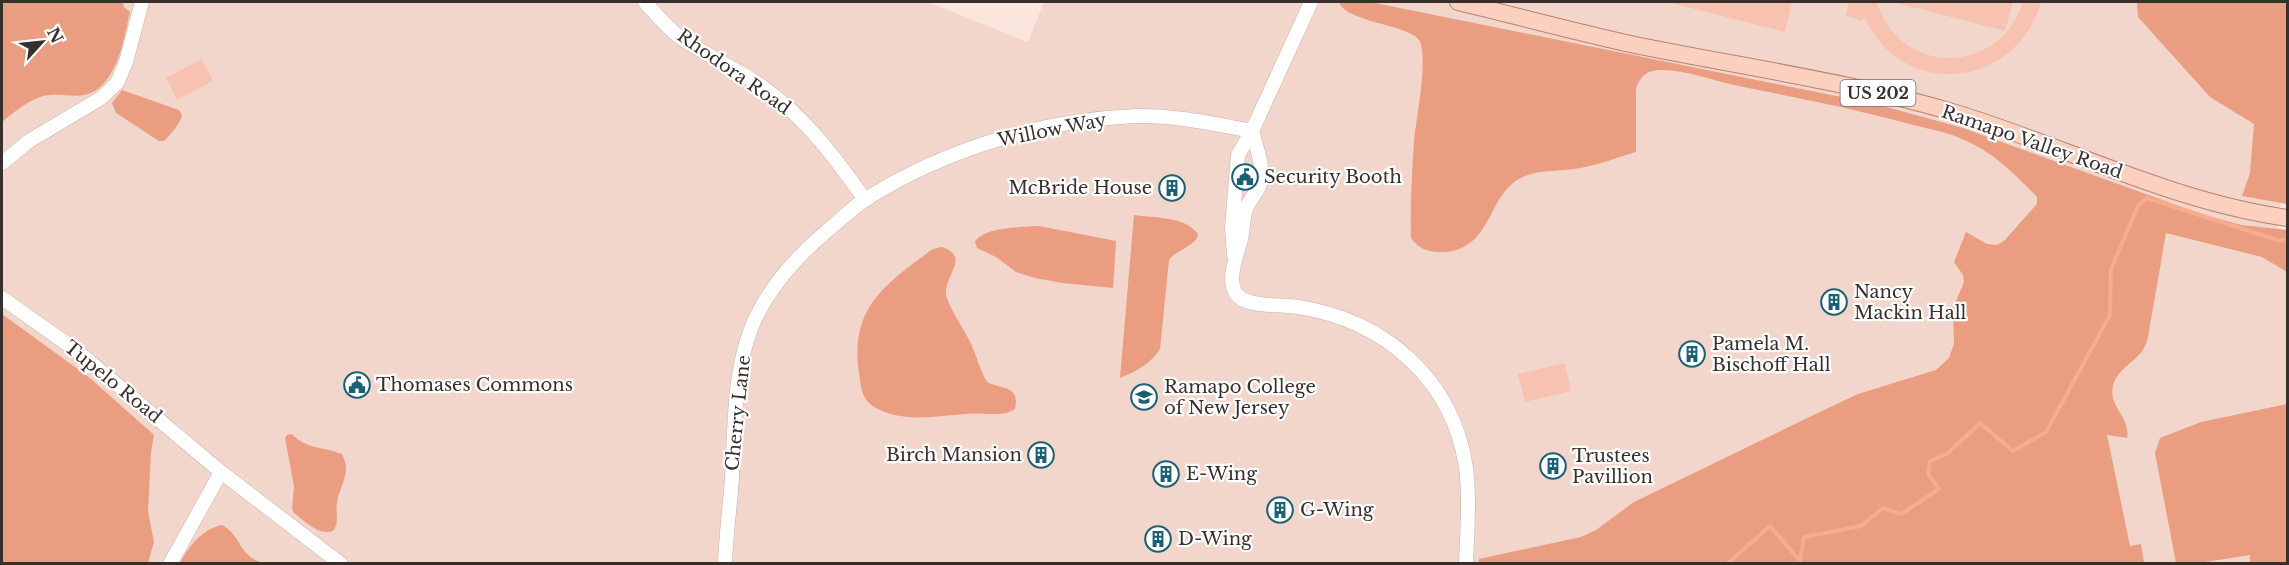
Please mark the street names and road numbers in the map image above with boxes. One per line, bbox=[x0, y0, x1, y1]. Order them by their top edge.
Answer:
street label: Rhodora Road bbox=[673, 25, 795, 119]
road number: US 202 bbox=[1840, 80, 1916, 106]
street label: Ramapo Valley Road bbox=[1939, 101, 2125, 183]
street label: Willow Way bbox=[995, 109, 1109, 152]
street label: Tupelo Road bbox=[60, 336, 166, 428]
street label: Cherry Lane bbox=[721, 354, 755, 472]

